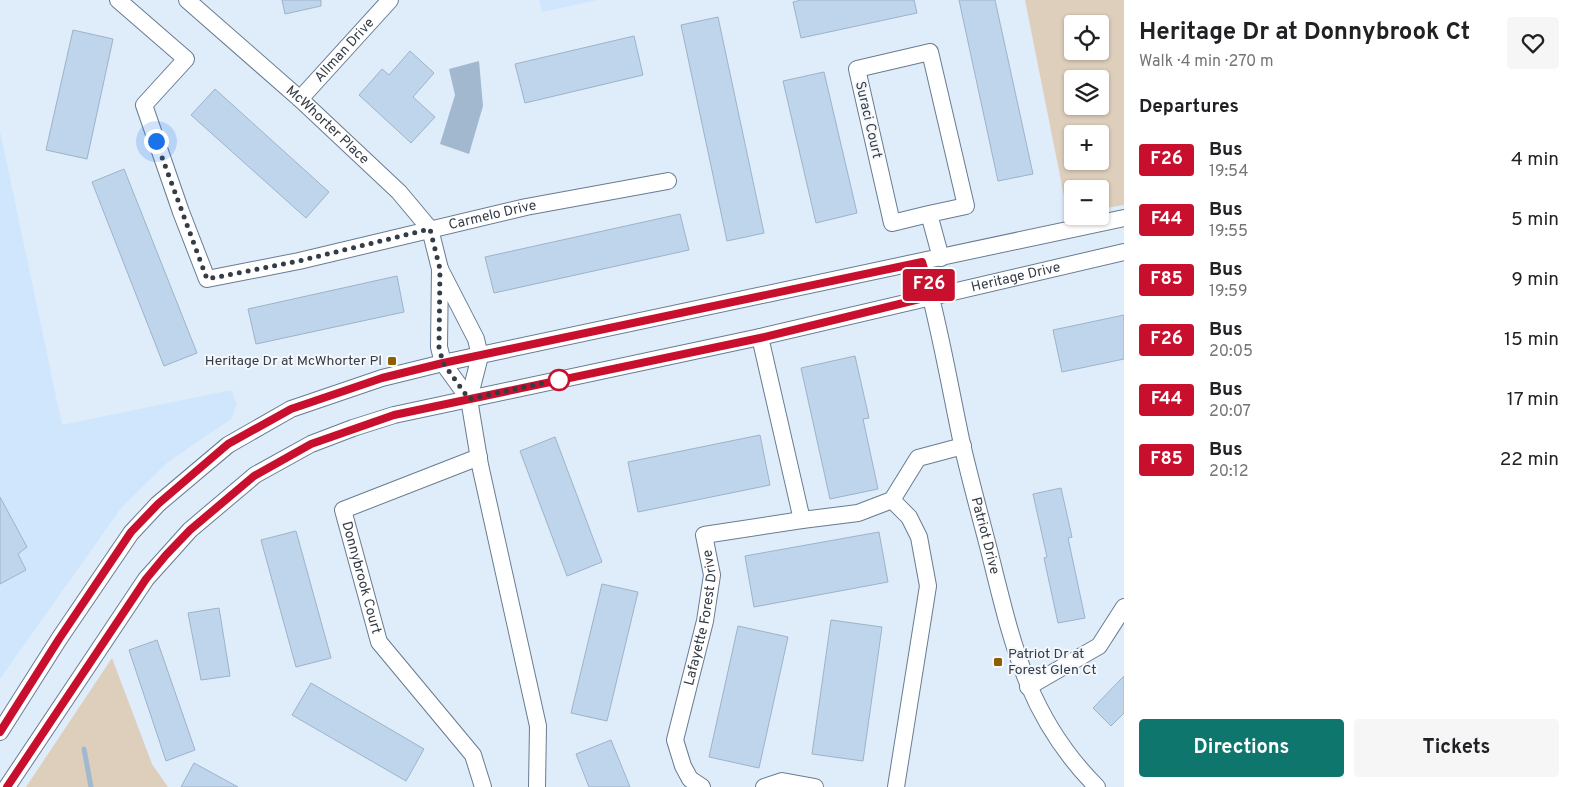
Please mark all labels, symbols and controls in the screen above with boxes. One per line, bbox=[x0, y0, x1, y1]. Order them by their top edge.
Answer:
street label: Allman Drive bbox=[311, 15, 378, 86]
map controls bbox=[1064, 15, 1109, 225]
button: locate bbox=[1064, 15, 1109, 60]
button: heart bbox=[1507, 17, 1559, 69]
text: Heritage Dr at Donnybrook Ct bbox=[1139, 18, 1470, 48]
text: Walk · 4 min · 270 m bbox=[1139, 52, 1274, 72]
button: layers bbox=[1064, 70, 1109, 115]
street label: Suraci Court bbox=[851, 80, 885, 160]
street label: McWhorter Place bbox=[282, 82, 373, 168]
text: Departures bbox=[1139, 95, 1239, 119]
button: + bbox=[1064, 125, 1109, 170]
your location bbox=[144, 129, 169, 154]
text: Bus bbox=[1209, 138, 1243, 162]
text: F26 bbox=[1150, 148, 1183, 171]
text: 4 min bbox=[1511, 148, 1559, 172]
text: 19:54 bbox=[1209, 162, 1248, 182]
button: − bbox=[1064, 180, 1109, 225]
street label: Carmelo Drive bbox=[447, 197, 538, 234]
text: Bus bbox=[1209, 198, 1243, 222]
text: F44 bbox=[1151, 208, 1182, 231]
text: 5 min bbox=[1511, 208, 1559, 232]
text: 19:55 bbox=[1209, 222, 1248, 242]
text: Bus bbox=[1209, 258, 1243, 282]
street label: Heritage Drive bbox=[969, 259, 1062, 296]
text: F85 bbox=[1150, 268, 1183, 291]
text: 9 min bbox=[1512, 268, 1559, 292]
line badge: F26 bbox=[900, 269, 958, 301]
text: F26 bbox=[913, 273, 945, 296]
text: 19:59 bbox=[1209, 282, 1247, 302]
text: Bus bbox=[1209, 318, 1243, 342]
text: F26 bbox=[1150, 328, 1183, 351]
text: 15 min bbox=[1504, 328, 1559, 352]
text: 20:05 bbox=[1209, 342, 1253, 362]
place label: Heritage Dr at McWhorter Pl bbox=[205, 353, 382, 370]
marker: Heritage Dr at McWhorter Pl bbox=[386, 355, 398, 367]
unlabelled marker bbox=[548, 369, 570, 391]
text: Bus bbox=[1209, 378, 1243, 402]
text: F44 bbox=[1151, 388, 1182, 411]
text: 17 min bbox=[1507, 388, 1559, 412]
text: 20:07 bbox=[1209, 402, 1251, 422]
text: Bus bbox=[1209, 438, 1243, 462]
text: F85 bbox=[1150, 448, 1183, 471]
text: 22 min bbox=[1500, 448, 1559, 472]
text: 20:12 bbox=[1209, 462, 1248, 482]
street label: Patriot Drive bbox=[967, 495, 1003, 576]
street label: Donnybrook Court bbox=[338, 519, 385, 636]
street label: Lafayette Forest Drive bbox=[681, 548, 721, 687]
place label: Patriot Dr at Forest Glen Ct bbox=[1008, 646, 1096, 679]
marker: Patriot Dr at Forest Glen Ct bbox=[992, 656, 1004, 668]
button: Directions bbox=[1139, 719, 1344, 777]
button: Tickets bbox=[1354, 719, 1559, 777]

